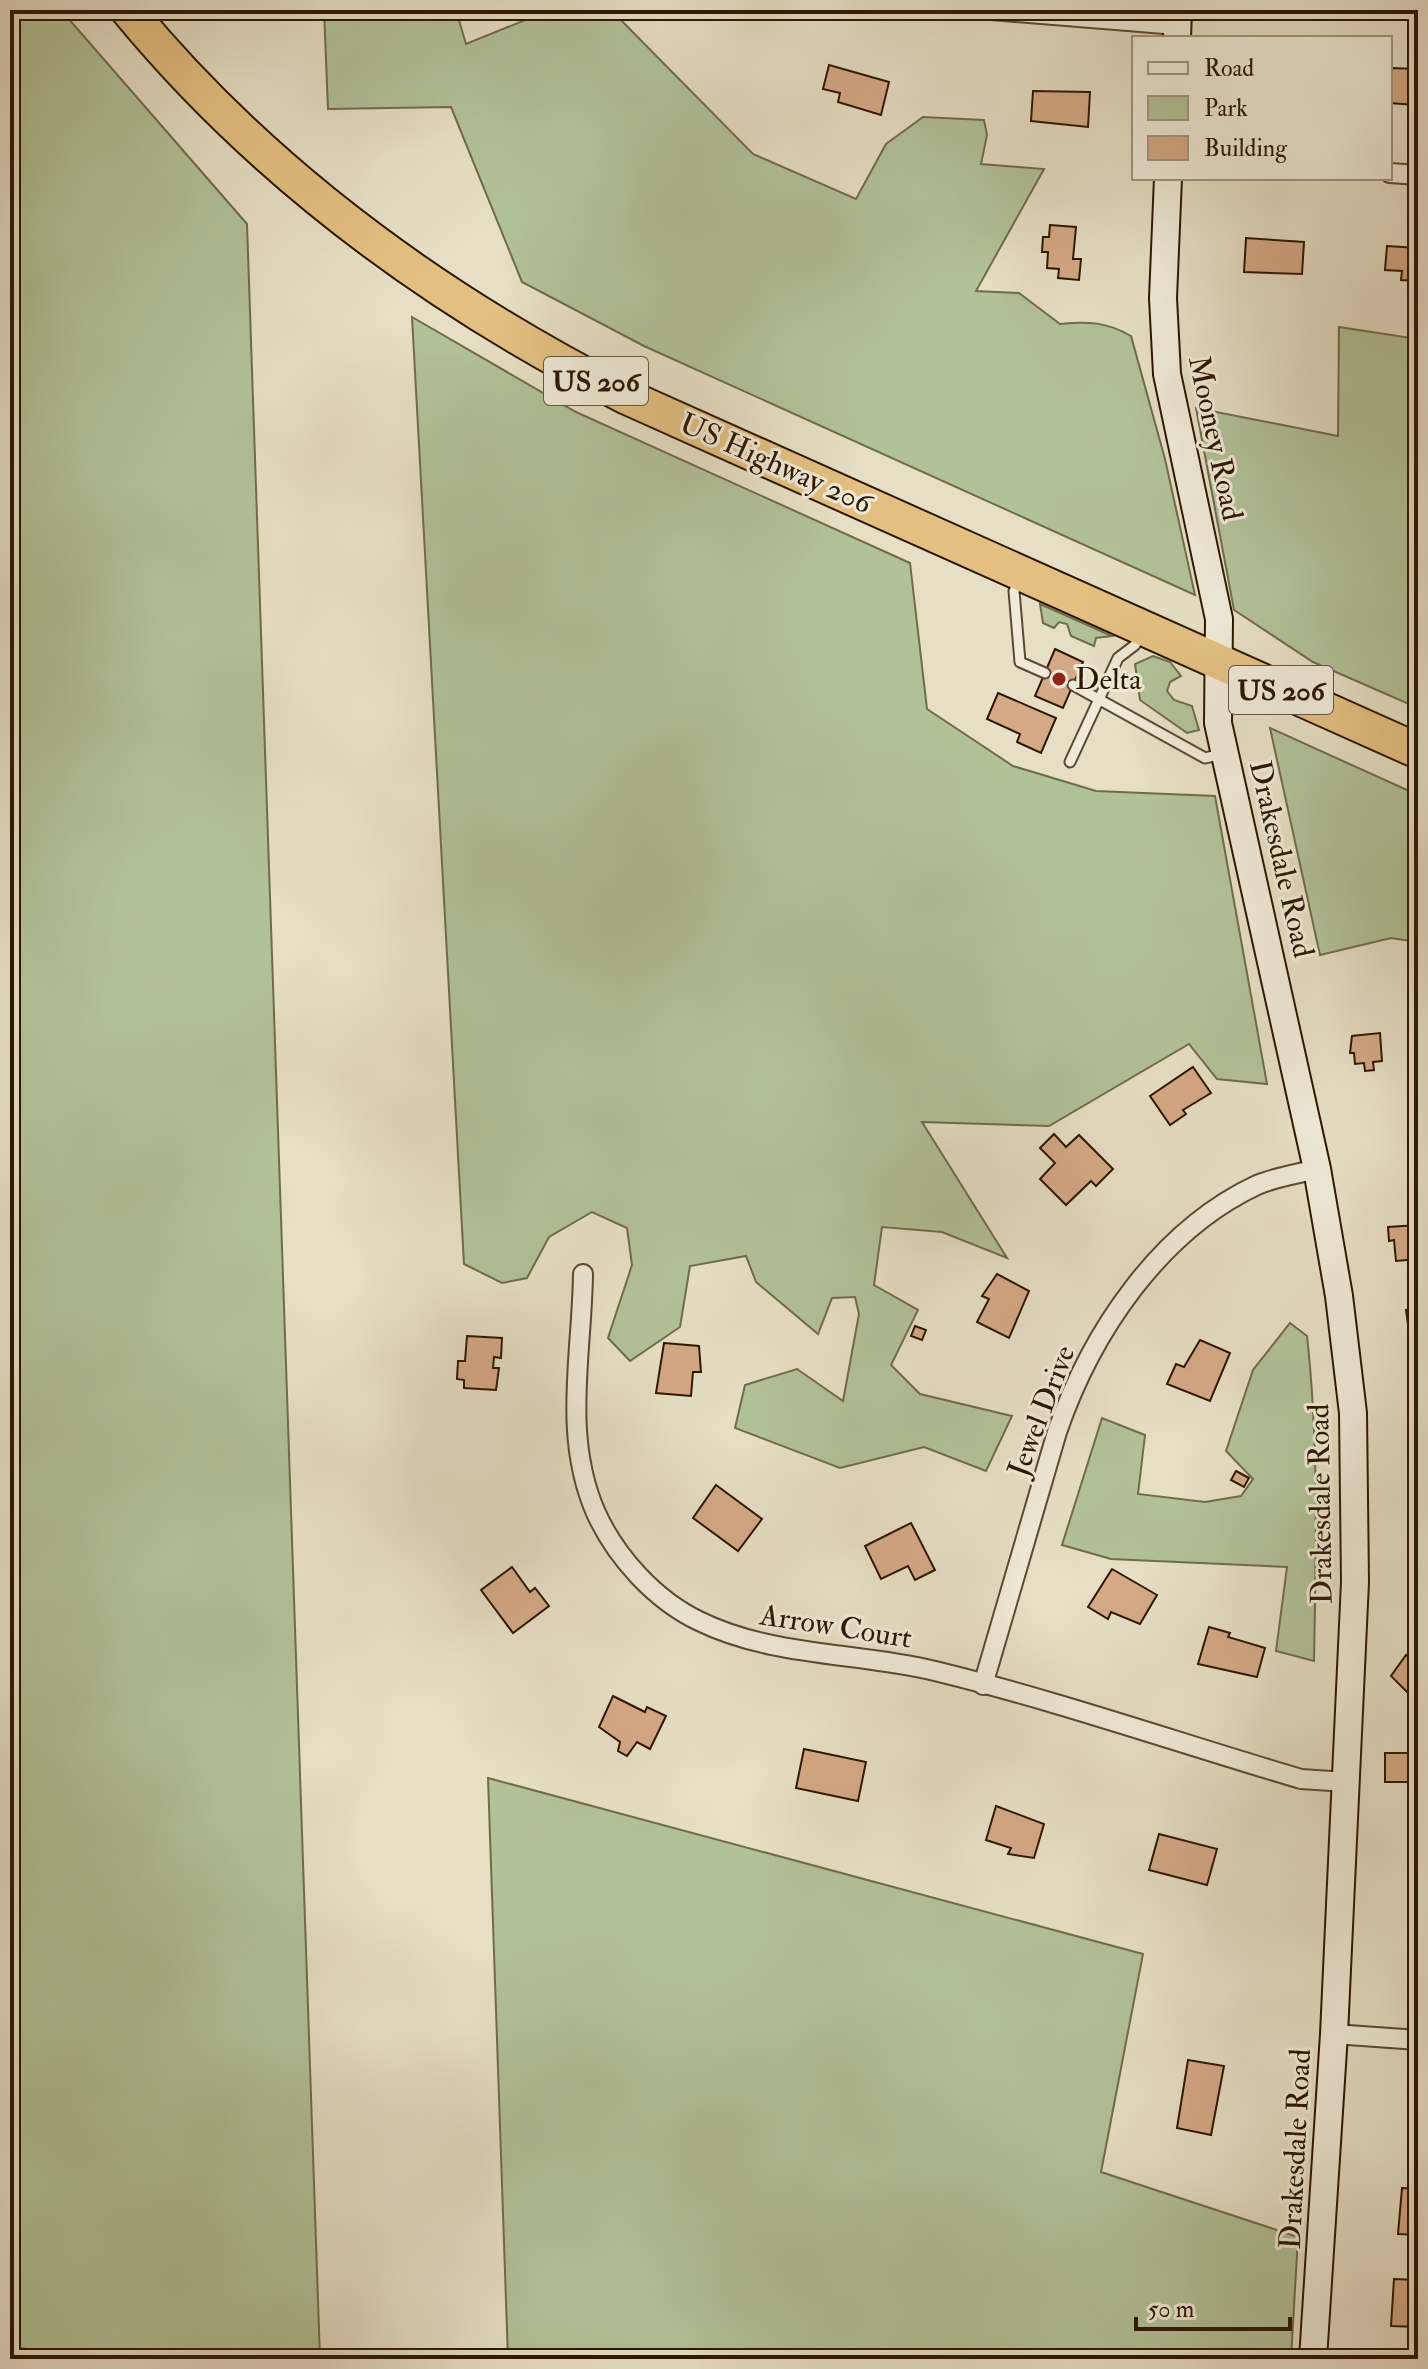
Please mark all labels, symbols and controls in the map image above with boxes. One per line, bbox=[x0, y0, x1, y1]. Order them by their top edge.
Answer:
legend bbox=[1132, 36, 1392, 180]
text: Road bbox=[1204, 53, 1254, 84]
text: Park bbox=[1204, 93, 1248, 124]
text: Building bbox=[1204, 133, 1288, 164]
street label: Mooney Road bbox=[1180, 352, 1251, 524]
road number: US 206 bbox=[544, 357, 648, 405]
street label: US Highway 206 bbox=[674, 405, 879, 523]
place label: Delta bbox=[1075, 661, 1142, 698]
road number: US 206 bbox=[1229, 666, 1333, 714]
marker: Delta bbox=[1050, 670, 1068, 688]
street label: Drakesdale Road bbox=[1241, 757, 1322, 961]
street label: Jewel Drive bbox=[999, 1340, 1083, 1483]
street label: Drakesdale Road bbox=[1300, 1403, 1341, 1605]
street label: Arrow Court bbox=[756, 1596, 915, 1657]
street label: Drakesdale Road bbox=[1272, 2048, 1319, 2250]
scale bar bbox=[1136, 2281, 1290, 2331]
text: 50 m bbox=[1148, 2294, 1195, 2325]

